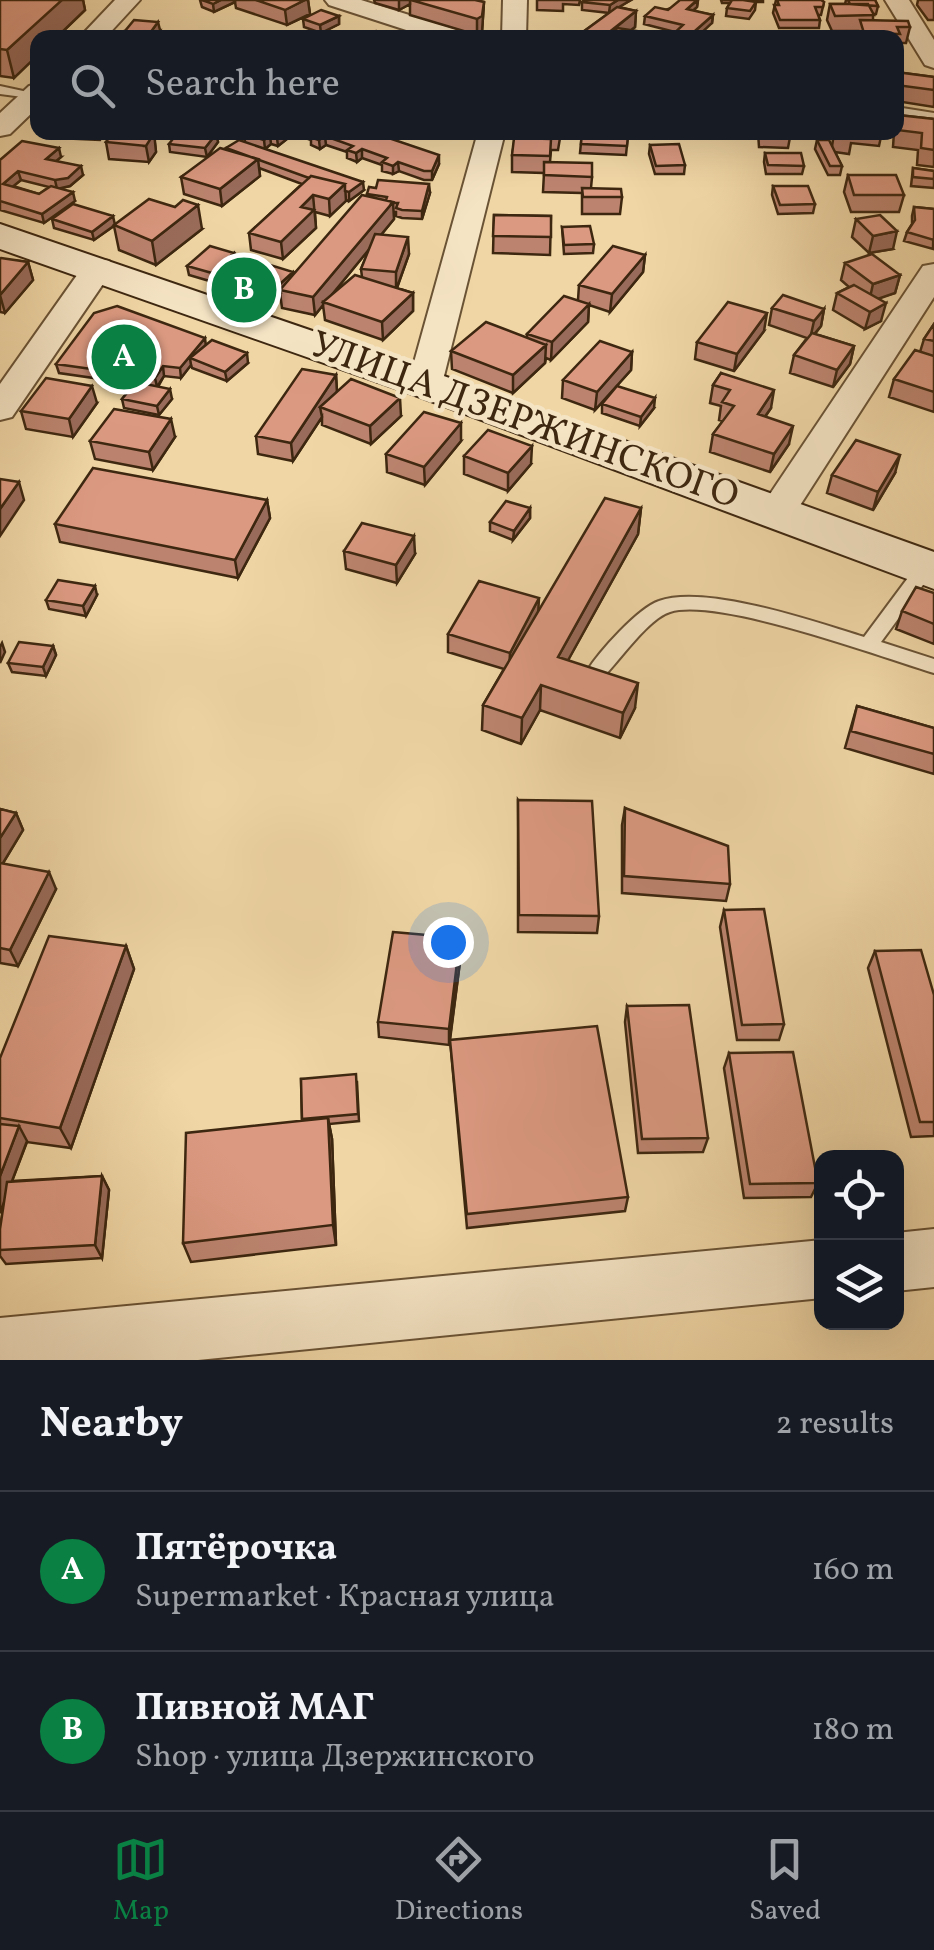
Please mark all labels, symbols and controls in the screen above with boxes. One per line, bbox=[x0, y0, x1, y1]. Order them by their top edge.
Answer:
search box bbox=[30, 30, 904, 140]
icon: search bbox=[65, 58, 120, 113]
text: Search here bbox=[145, 59, 340, 112]
pin: B bbox=[212, 252, 276, 328]
pin: A bbox=[92, 320, 156, 394]
street label: УЛИЦА ДЗЕРЖИНСКОГО bbox=[302, 320, 746, 524]
your location bbox=[423, 917, 474, 968]
map controls bbox=[814, 1150, 904, 1330]
button: locate bbox=[814, 1150, 904, 1240]
button: layers bbox=[814, 1240, 904, 1330]
text: Nearby bbox=[40, 1396, 183, 1455]
text: 2 results bbox=[776, 1403, 894, 1447]
text: Пятёрочка bbox=[135, 1523, 337, 1576]
text: A bbox=[61, 1549, 84, 1593]
text: 160 m bbox=[811, 1549, 894, 1593]
text: Supermarket · Красная улица bbox=[135, 1576, 555, 1620]
text: Пивной МАГ bbox=[135, 1683, 375, 1736]
text: B bbox=[62, 1709, 83, 1753]
text: 180 m bbox=[811, 1709, 894, 1753]
text: Shop · улица Дзержинского bbox=[135, 1736, 535, 1780]
tab: Map bbox=[113, 1832, 169, 1931]
tab: Directions bbox=[395, 1832, 523, 1931]
tab: Saved bbox=[749, 1832, 821, 1931]

